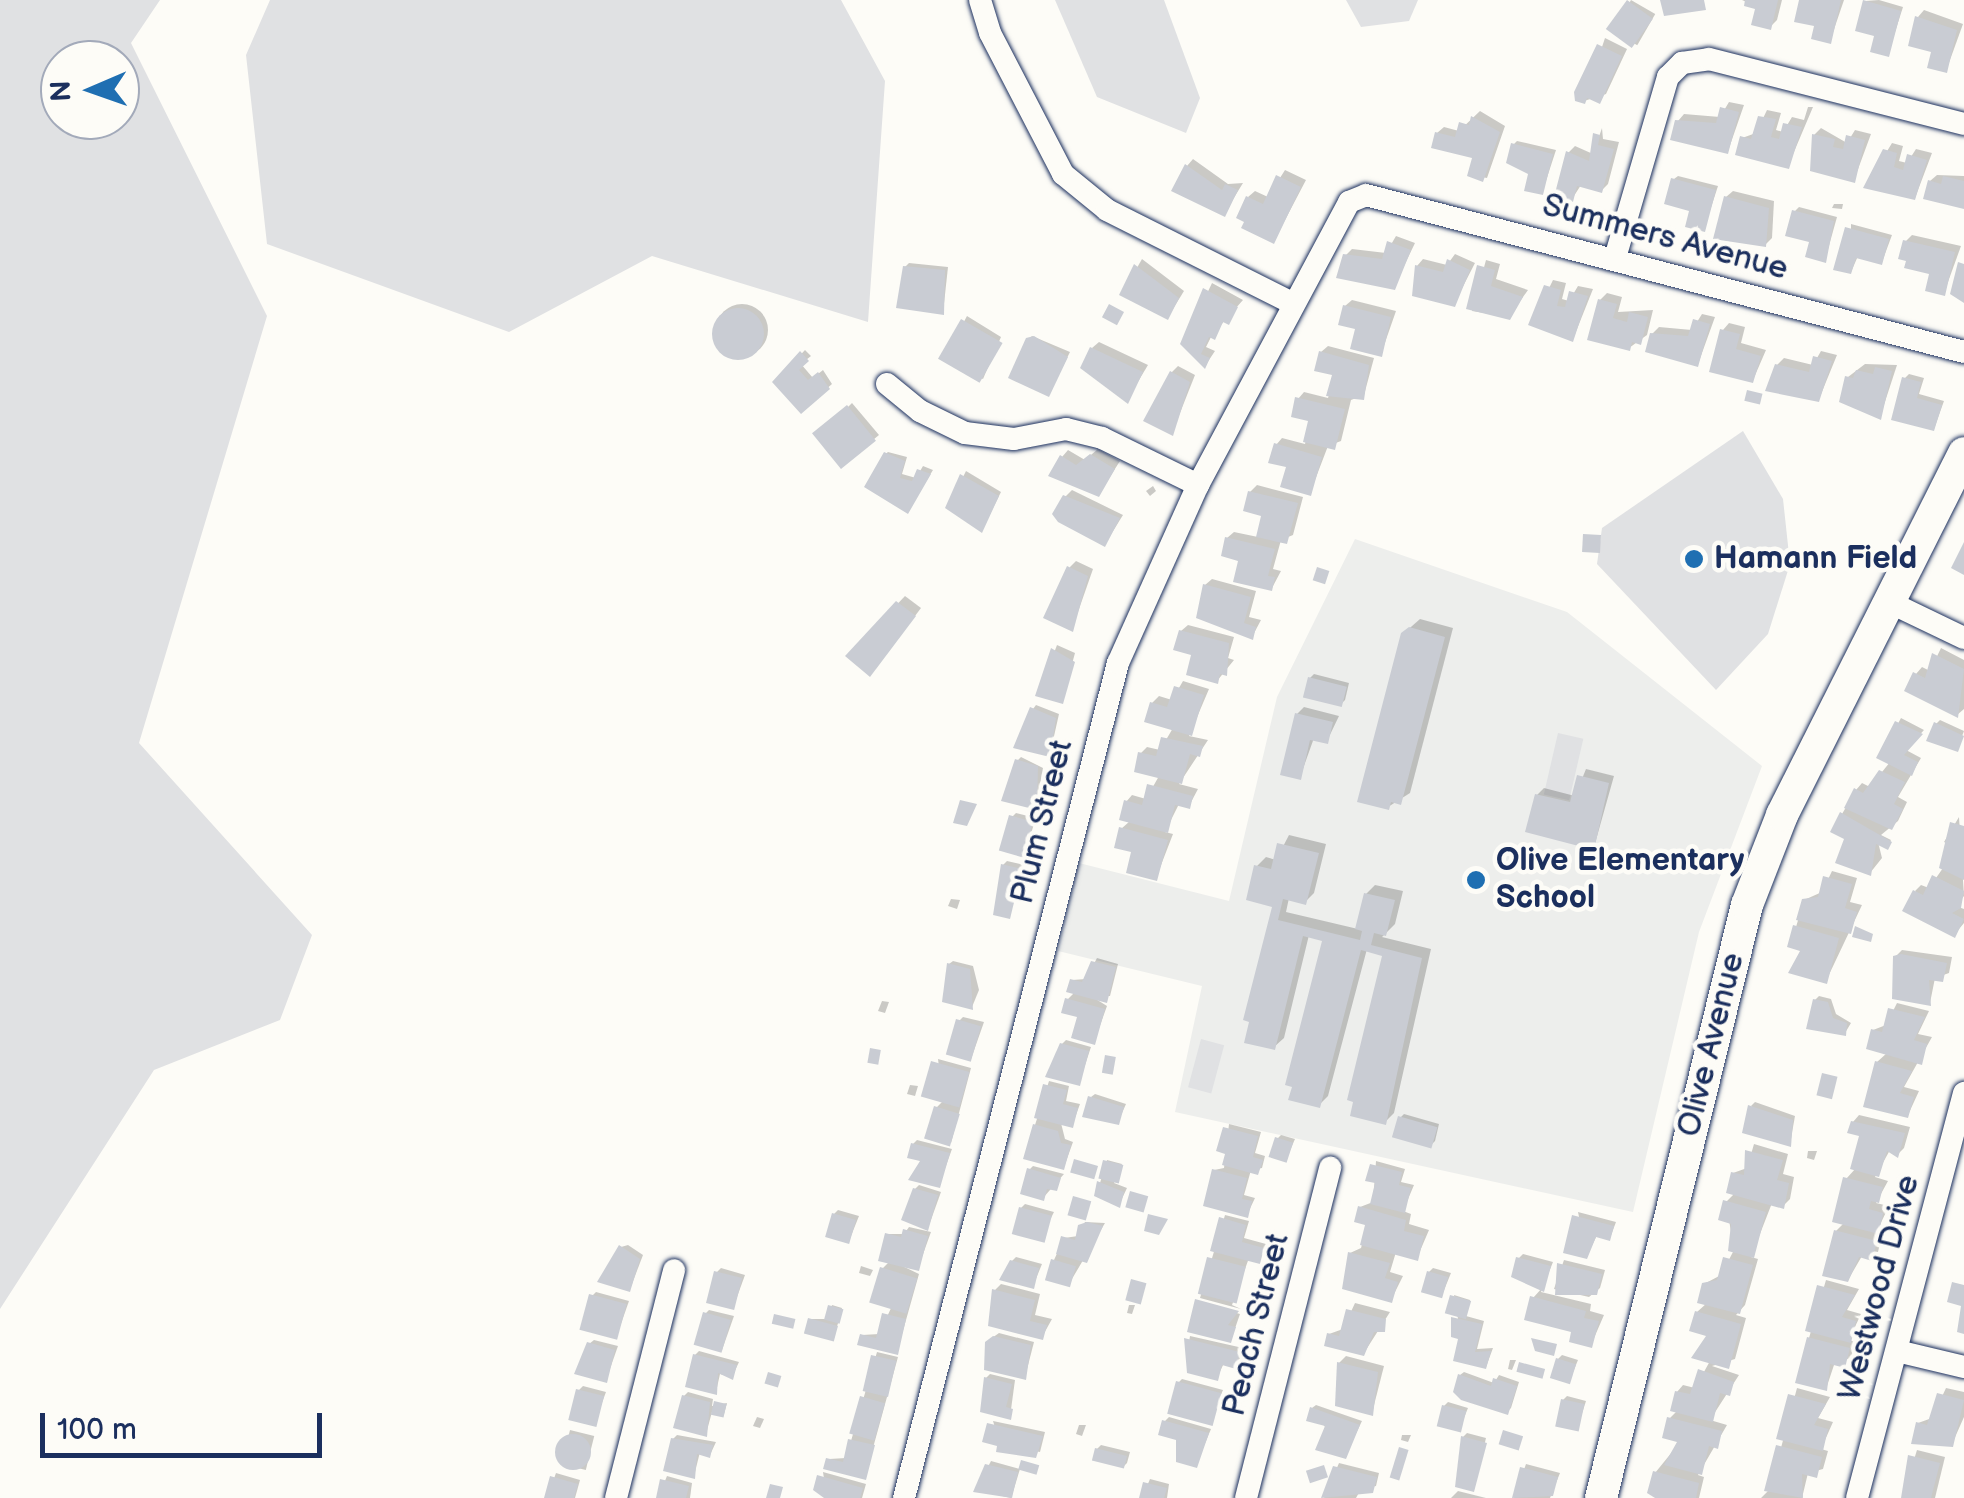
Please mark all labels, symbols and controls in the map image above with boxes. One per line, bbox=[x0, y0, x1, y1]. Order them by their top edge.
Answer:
north arrow bbox=[40, 40, 140, 140]
text: N bbox=[45, 80, 78, 102]
street label: Summers Avenue bbox=[1538, 187, 1792, 289]
place label: Hamann Field bbox=[1714, 540, 1917, 578]
marker: Hamann Field bbox=[1683, 548, 1705, 570]
street label: Plum Street bbox=[1004, 736, 1082, 908]
place label: Olive Elementary School bbox=[1496, 843, 1744, 918]
marker: Olive Elementary School bbox=[1465, 869, 1487, 891]
street label: Olive Avenue bbox=[1671, 949, 1753, 1141]
street label: Westwood Drive bbox=[1831, 1171, 1929, 1405]
street label: Peach Street bbox=[1216, 1230, 1298, 1420]
scale bar bbox=[45, 1393, 328, 1455]
text: 100 m bbox=[57, 1412, 137, 1448]

